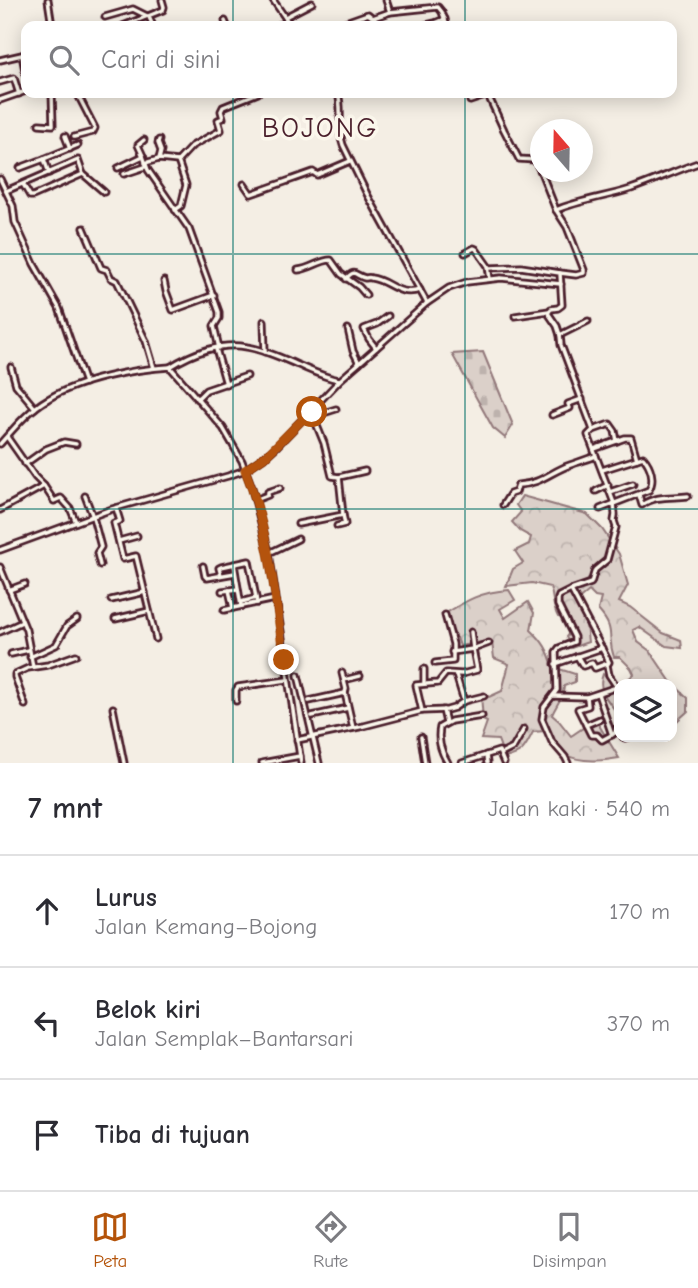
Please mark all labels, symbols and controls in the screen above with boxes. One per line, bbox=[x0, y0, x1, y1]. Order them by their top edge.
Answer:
search box bbox=[21, 21, 677, 98]
icon: search bbox=[45, 41, 83, 79]
text: Cari di sini bbox=[101, 45, 221, 75]
district label: BOJONG bbox=[262, 112, 378, 144]
north arrow bbox=[530, 119, 593, 182]
route start bbox=[296, 396, 327, 427]
route end bbox=[268, 644, 299, 675]
map controls bbox=[614, 679, 677, 742]
button: layers bbox=[614, 679, 677, 742]
text: 7 mnt bbox=[28, 791, 102, 826]
text: Jalan kaki · 540 m bbox=[488, 795, 670, 822]
text: Lurus bbox=[95, 883, 157, 913]
icon: ahead bbox=[28, 892, 66, 930]
text: 170 m bbox=[609, 898, 670, 925]
text: Jalan Kemang–Bojong bbox=[95, 913, 318, 940]
text: Belok kiri bbox=[95, 995, 201, 1025]
icon: left bbox=[28, 1004, 66, 1042]
text: 370 m bbox=[607, 1010, 670, 1037]
text: Jalan Semplak–Bantarsari bbox=[95, 1025, 353, 1052]
icon: arrive bbox=[28, 1116, 66, 1154]
text: Tiba di tujuan bbox=[95, 1120, 250, 1150]
tab: Peta bbox=[91, 1208, 129, 1272]
tab: Rute bbox=[312, 1208, 350, 1272]
tab: Disimpan bbox=[532, 1208, 607, 1272]

